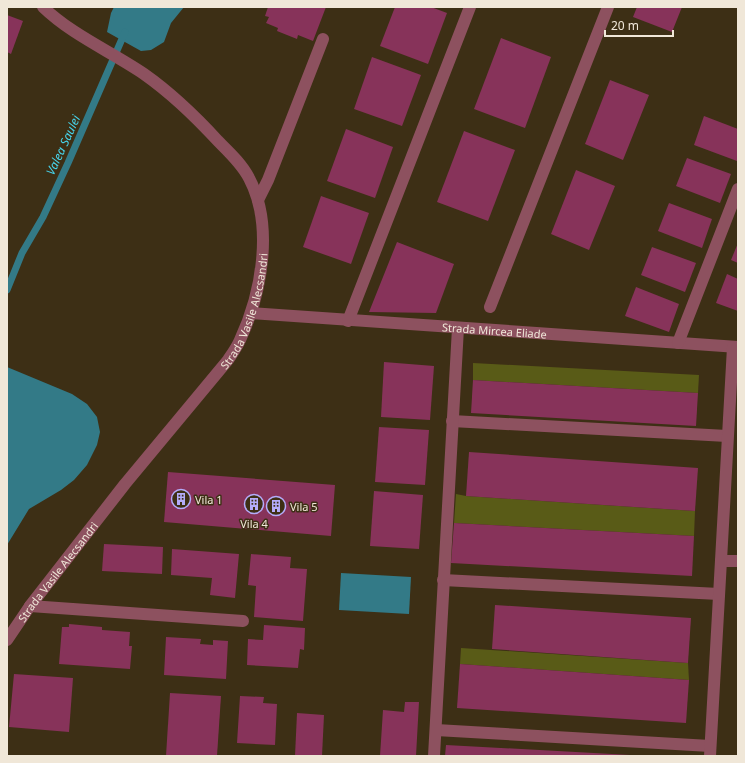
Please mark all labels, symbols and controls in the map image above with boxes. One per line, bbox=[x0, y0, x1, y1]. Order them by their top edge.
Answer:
scale bar bbox=[605, 12, 673, 38]
text: 20 m bbox=[611, 17, 639, 34]
water label: Valea Saulei bbox=[42, 111, 85, 178]
street label: Strada Vasile Alecsandri bbox=[216, 253, 270, 372]
street label: Strada Mircea Eliade bbox=[442, 319, 547, 341]
building icon: Vila 1 bbox=[170, 488, 192, 510]
place label: Vila 1 bbox=[195, 492, 223, 507]
building icon: Vila 4 bbox=[243, 493, 265, 515]
building icon: Vila 5 bbox=[265, 495, 287, 517]
place label: Vila 5 bbox=[290, 499, 318, 514]
place label: Vila 4 bbox=[240, 516, 269, 531]
street label: Strada Vasile Alecsandri bbox=[14, 518, 101, 625]

